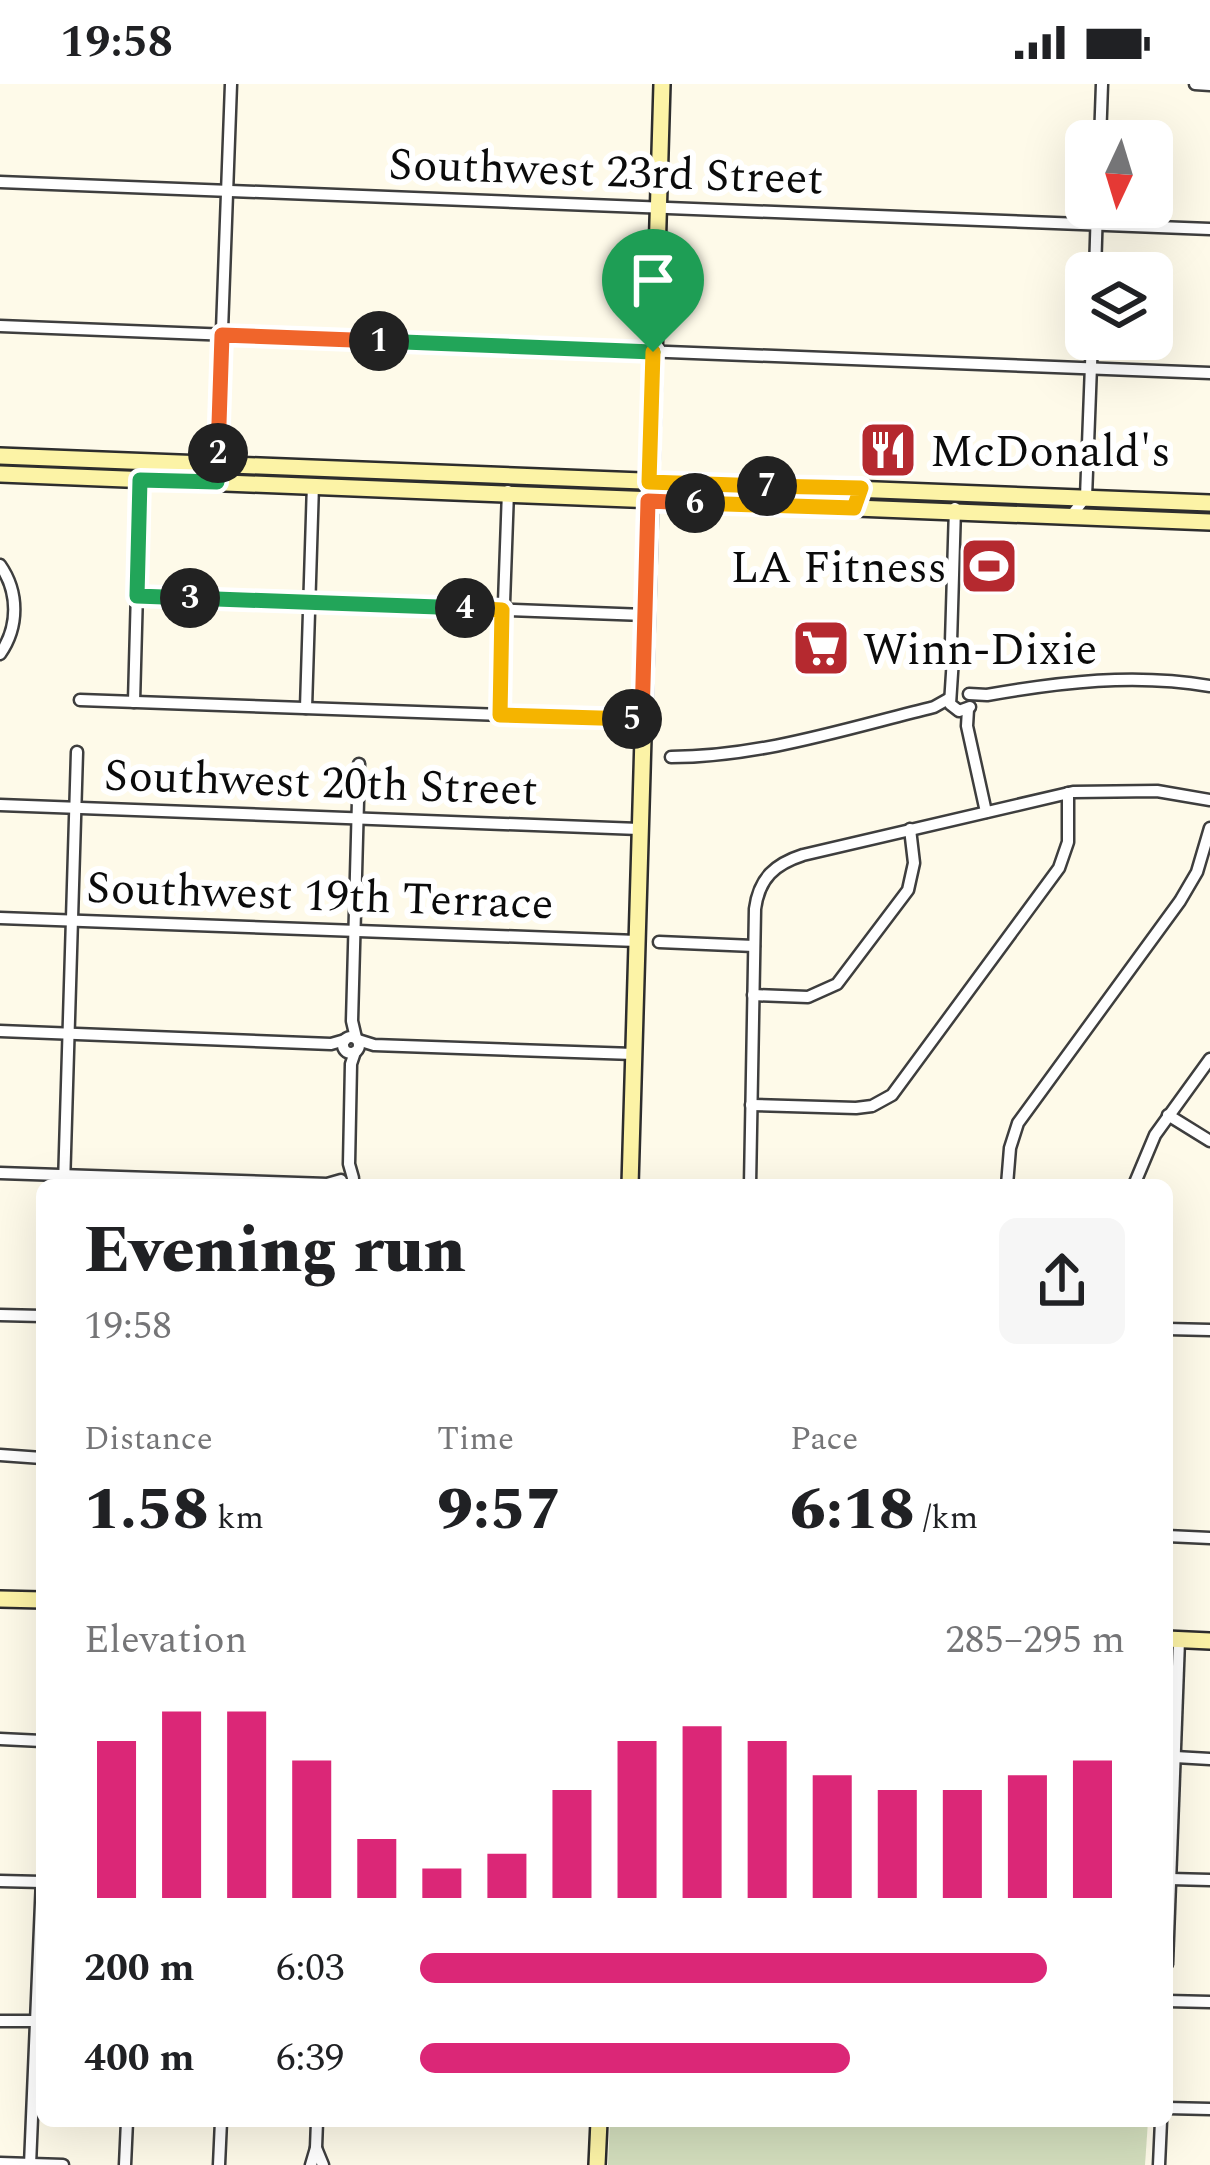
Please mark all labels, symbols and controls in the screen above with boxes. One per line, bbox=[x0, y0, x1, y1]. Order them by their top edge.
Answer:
text: 19:58 bbox=[60, 8, 173, 77]
north arrow bbox=[1065, 120, 1173, 228]
map controls bbox=[1065, 120, 1173, 360]
street label: Southwest 23rd Street bbox=[387, 130, 825, 215]
pin bbox=[602, 229, 704, 352]
icon: arrive bbox=[620, 247, 686, 313]
button: layers bbox=[1065, 252, 1173, 360]
pin: 1 bbox=[349, 311, 409, 371]
text: 1 bbox=[370, 316, 388, 366]
place label: McDonald's bbox=[930, 418, 1171, 487]
restaurant icon: McDonald's bbox=[857, 419, 919, 481]
pin: 2 bbox=[188, 423, 248, 483]
text: 2 bbox=[209, 428, 227, 478]
pin: 7 bbox=[737, 456, 797, 516]
text: 7 bbox=[758, 461, 776, 511]
pin: 6 bbox=[665, 473, 725, 533]
text: 6 bbox=[686, 478, 704, 528]
place label: LA Fitness bbox=[730, 534, 947, 603]
sports icon: LA Fitness bbox=[958, 535, 1020, 597]
pin: 3 bbox=[160, 568, 220, 628]
text: 3 bbox=[181, 573, 199, 623]
pin: 4 bbox=[435, 578, 495, 638]
text: 4 bbox=[456, 583, 474, 633]
place label: Winn-Dixie bbox=[863, 616, 1097, 685]
supermarket icon: Winn-Dixie bbox=[790, 617, 852, 679]
pin: 5 bbox=[602, 689, 662, 749]
text: 5 bbox=[623, 694, 641, 744]
street label: Southwest 20th Street bbox=[103, 741, 539, 826]
street label: Southwest 19th Terrace bbox=[85, 854, 555, 939]
text: Evening run bbox=[84, 1201, 466, 1302]
button: share bbox=[999, 1218, 1125, 1344]
text: 19:58 bbox=[84, 1297, 172, 1356]
text: Distance bbox=[84, 1414, 213, 1464]
text: Time bbox=[437, 1414, 514, 1464]
text: Pace bbox=[790, 1414, 858, 1464]
text: 1.58 bbox=[84, 1464, 209, 1556]
text: 9:57 bbox=[437, 1464, 562, 1556]
text: 6:18 bbox=[790, 1464, 915, 1556]
text: km bbox=[209, 1493, 264, 1543]
text: /km bbox=[915, 1493, 978, 1543]
text: Elevation bbox=[84, 1611, 247, 1670]
text: 285–295 m bbox=[945, 1611, 1125, 1670]
text: 200 m bbox=[84, 1939, 195, 1998]
text: 6:03 bbox=[276, 1939, 344, 1998]
text: 400 m bbox=[84, 2029, 195, 2088]
text: 6:39 bbox=[276, 2029, 344, 2088]

